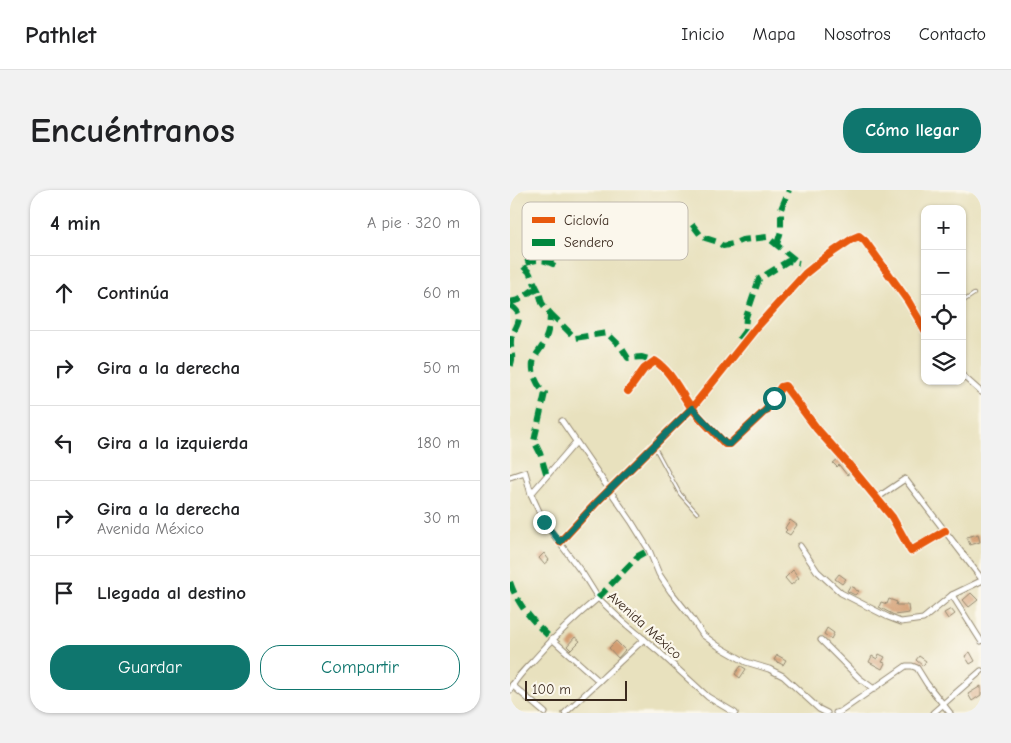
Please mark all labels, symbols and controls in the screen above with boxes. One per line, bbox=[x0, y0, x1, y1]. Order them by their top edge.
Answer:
text: Pathlet bbox=[25, 21, 96, 49]
text: Inicio bbox=[681, 24, 725, 45]
text: Mapa bbox=[753, 24, 796, 45]
text: Nosotros bbox=[824, 24, 891, 45]
text: Contacto bbox=[919, 24, 986, 45]
button: Cómo llegar bbox=[843, 108, 981, 153]
text: Encuéntranos bbox=[30, 110, 235, 151]
legend bbox=[522, 202, 688, 260]
map controls bbox=[921, 205, 966, 385]
button: + bbox=[921, 205, 966, 250]
text: 4 min bbox=[50, 211, 101, 235]
text: Ciclovía bbox=[564, 212, 609, 229]
text: A pie · 320 m bbox=[367, 214, 460, 232]
text: Sendero bbox=[564, 234, 614, 251]
button: − bbox=[921, 250, 966, 295]
icon: ahead bbox=[50, 279, 78, 307]
text: Continúa bbox=[97, 282, 169, 304]
text: 60 m bbox=[423, 284, 460, 302]
button: locate bbox=[921, 295, 966, 340]
button: layers bbox=[921, 340, 966, 385]
icon: right bbox=[50, 354, 78, 382]
text: Gira a la derecha bbox=[97, 357, 240, 379]
text: 50 m bbox=[423, 359, 460, 377]
route start bbox=[763, 387, 786, 410]
icon: left bbox=[50, 429, 78, 457]
text: Gira a la izquierda bbox=[97, 432, 248, 454]
text: 180 m bbox=[417, 434, 460, 452]
text: Gira a la derecha bbox=[97, 498, 240, 520]
icon: right bbox=[50, 504, 78, 532]
text: 30 m bbox=[424, 509, 460, 527]
route end bbox=[533, 511, 556, 534]
text: Avenida México bbox=[97, 520, 204, 538]
icon: arrive bbox=[50, 579, 78, 607]
text: Llegada al destino bbox=[97, 582, 246, 604]
street label: Avenida México bbox=[604, 588, 685, 663]
button: Guardar bbox=[50, 645, 250, 690]
button: Compartir bbox=[260, 645, 460, 690]
scale bar bbox=[525, 678, 628, 701]
text: 100 m bbox=[532, 681, 571, 698]

